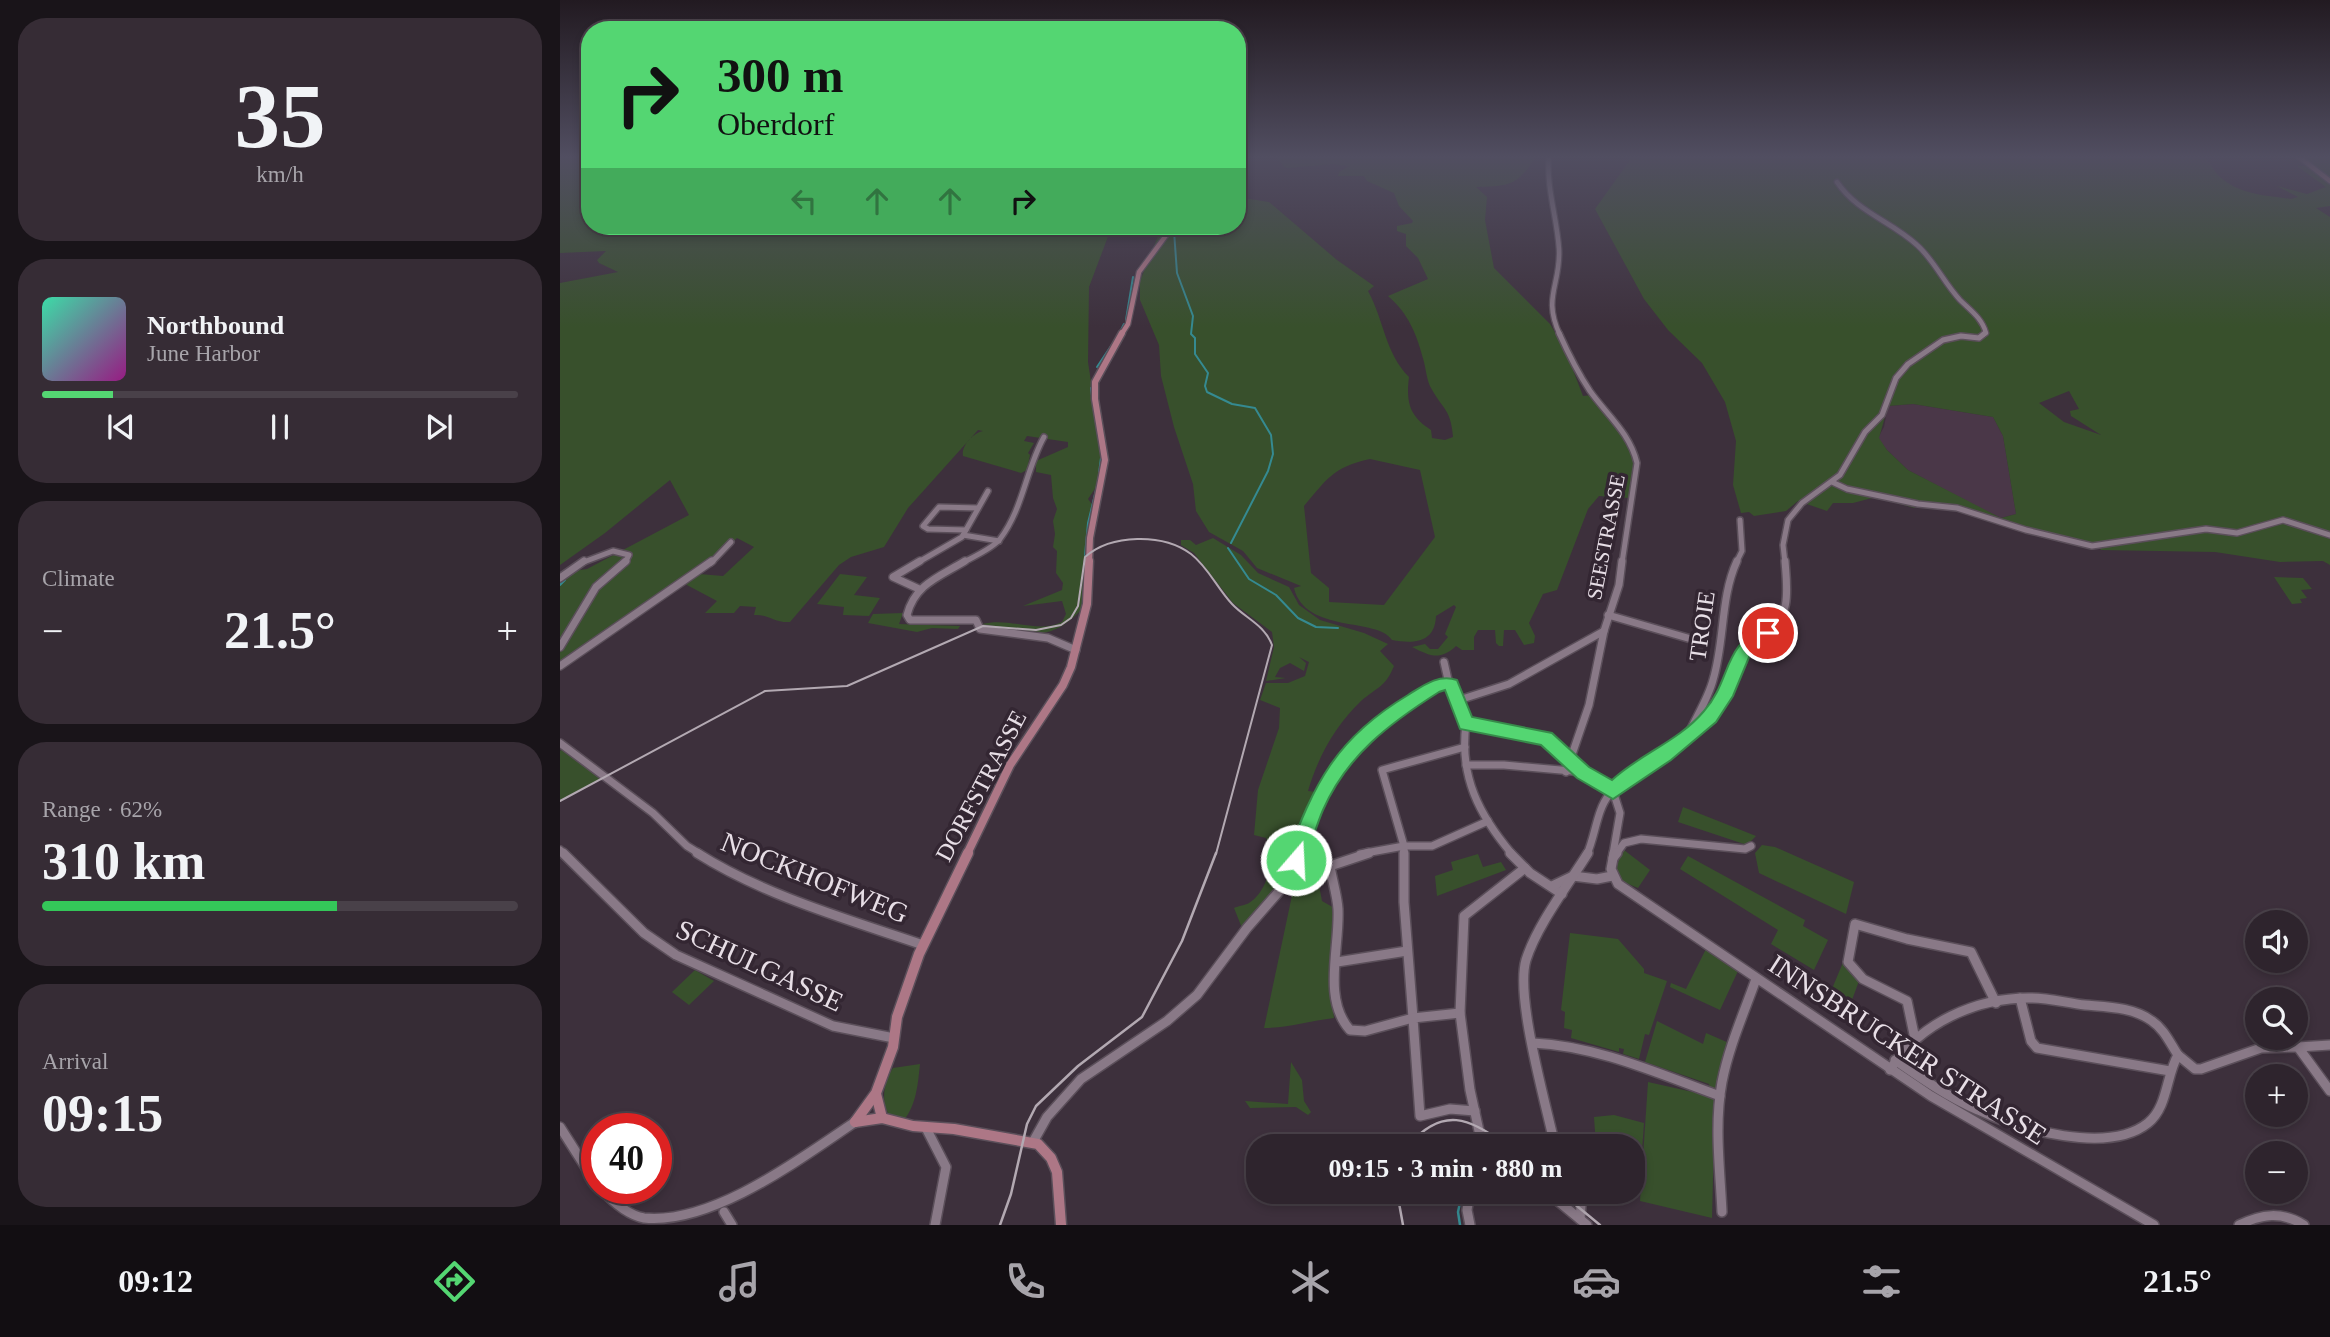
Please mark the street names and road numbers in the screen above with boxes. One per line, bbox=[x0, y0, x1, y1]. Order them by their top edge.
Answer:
street label: SEESTRASSE bbox=[1582, 472, 1630, 602]
street label: TROIE bbox=[1684, 589, 1720, 663]
street label: DORFSTRASSE bbox=[930, 706, 1032, 866]
street label: NOCKHOFWEG bbox=[717, 826, 913, 929]
street label: SCHULGASSE bbox=[671, 913, 848, 1018]
street label: INNSBRUCKER STRASSE bbox=[1763, 948, 2052, 1151]

